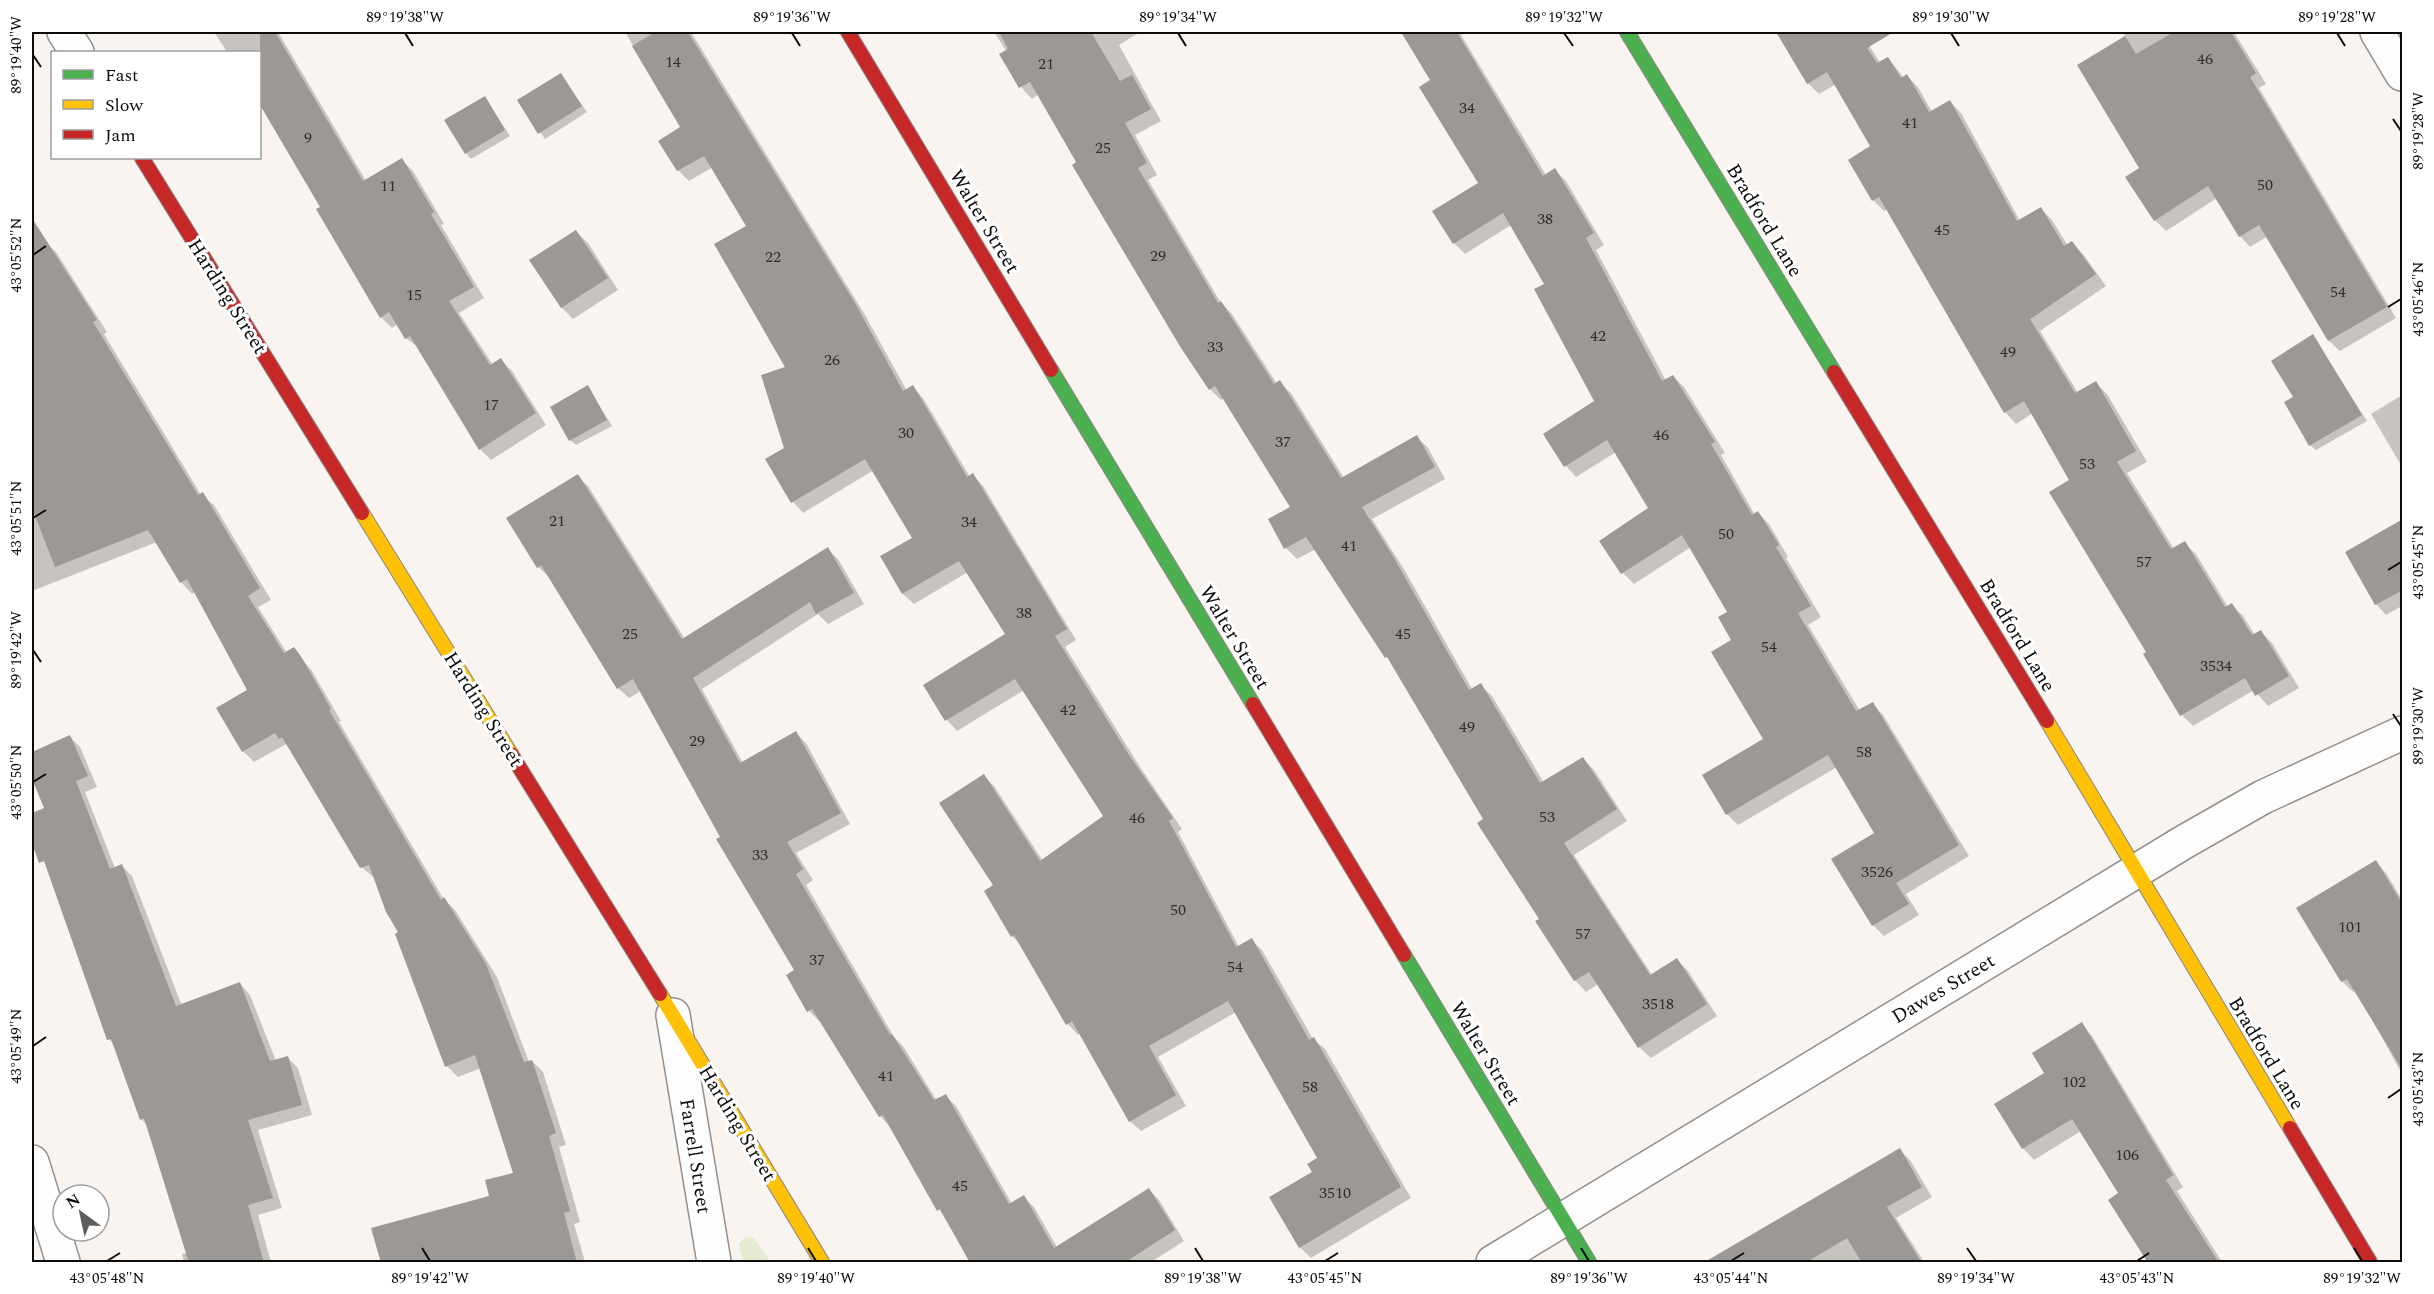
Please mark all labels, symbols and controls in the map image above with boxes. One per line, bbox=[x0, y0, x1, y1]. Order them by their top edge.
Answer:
text: 89°19'38"W bbox=[366, 6, 444, 29]
text: 89°19'36"W bbox=[753, 6, 831, 29]
text: 89°19'34"W bbox=[1139, 6, 1217, 29]
text: 89°19'32"W bbox=[1525, 6, 1603, 29]
text: 89°19'30"W bbox=[1912, 6, 1990, 29]
text: 89°19'28"W bbox=[2298, 6, 2376, 29]
text: 89°19'40"W bbox=[5, 16, 28, 94]
house number: 46 bbox=[2197, 47, 2213, 71]
house number: 14 bbox=[665, 50, 681, 74]
legend bbox=[51, 51, 261, 159]
house number: 21 bbox=[1038, 52, 1054, 76]
text: Fast bbox=[105, 62, 138, 89]
text: Slow bbox=[105, 92, 144, 119]
text: 89°19'28"W bbox=[2407, 92, 2430, 170]
house number: 34 bbox=[1459, 96, 1475, 120]
house number: 41 bbox=[1902, 111, 1918, 135]
text: Jam bbox=[105, 122, 136, 149]
house number: 9 bbox=[304, 126, 312, 150]
house number: 25 bbox=[1095, 136, 1111, 160]
street label: Bradford Lane bbox=[1718, 158, 1810, 283]
street label: Walter Street bbox=[941, 164, 1027, 279]
house number: 50 bbox=[2257, 173, 2273, 197]
house number: 11 bbox=[380, 174, 396, 198]
house number: 38 bbox=[1537, 207, 1553, 231]
text: 43°05'52"N bbox=[5, 217, 28, 293]
house number: 45 bbox=[1934, 218, 1950, 242]
street label: Harding Street bbox=[180, 233, 275, 360]
house number: 29 bbox=[1150, 244, 1166, 268]
house number: 22 bbox=[765, 245, 781, 269]
text: 43°05'46"N bbox=[2407, 261, 2430, 337]
house number: 54 bbox=[2330, 280, 2346, 304]
house number: 15 bbox=[406, 283, 422, 307]
house number: 42 bbox=[1590, 324, 1606, 348]
house number: 33 bbox=[1207, 335, 1223, 359]
house number: 49 bbox=[2000, 340, 2016, 364]
house number: 26 bbox=[824, 348, 840, 372]
house number: 17 bbox=[483, 393, 499, 417]
house number: 30 bbox=[898, 421, 914, 445]
house number: 46 bbox=[1653, 423, 1669, 447]
house number: 37 bbox=[1275, 430, 1291, 454]
house number: 53 bbox=[2079, 452, 2095, 476]
text: 43°05'51"N bbox=[5, 480, 28, 556]
house number: 21 bbox=[549, 509, 565, 533]
house number: 34 bbox=[961, 510, 977, 534]
house number: 50 bbox=[1718, 522, 1734, 546]
text: 43°05'45"N bbox=[2407, 524, 2430, 600]
house number: 41 bbox=[1341, 534, 1357, 558]
house number: 57 bbox=[2136, 550, 2152, 574]
street label: Bradford Lane bbox=[1971, 573, 2063, 698]
street label: Walter Street bbox=[1191, 580, 1277, 695]
house number: 38 bbox=[1016, 601, 1032, 625]
text: 89°19'42"W bbox=[5, 611, 28, 689]
house number: 25 bbox=[622, 622, 638, 646]
house number: 45 bbox=[1395, 622, 1411, 646]
house number: 54 bbox=[1761, 635, 1777, 659]
street label: Harding Street bbox=[436, 646, 531, 773]
house number: 3534 bbox=[2200, 654, 2232, 678]
text: 89°19'30"W bbox=[2407, 687, 2430, 765]
house number: 42 bbox=[1060, 698, 1076, 722]
house number: 49 bbox=[1459, 715, 1475, 739]
house number: 29 bbox=[689, 729, 705, 753]
house number: 58 bbox=[1856, 740, 1872, 764]
text: 43°05'50"N bbox=[5, 744, 28, 820]
house number: 53 bbox=[1539, 805, 1555, 829]
house number: 46 bbox=[1129, 806, 1145, 830]
house number: 33 bbox=[752, 843, 768, 867]
house number: 3526 bbox=[1861, 860, 1893, 884]
house number: 50 bbox=[1170, 898, 1186, 922]
house number: 101 bbox=[2338, 915, 2362, 939]
house number: 57 bbox=[1575, 922, 1591, 946]
street label: Dawes Street bbox=[1886, 946, 2001, 1032]
house number: 37 bbox=[809, 948, 825, 972]
house number: 54 bbox=[1227, 955, 1243, 979]
street label: Bradford Lane bbox=[2220, 991, 2312, 1116]
house number: 3518 bbox=[1642, 992, 1674, 1016]
street label: Walter Street bbox=[1442, 996, 1528, 1111]
text: 43°05'49"N bbox=[5, 1008, 28, 1084]
text: 43°05'43"N bbox=[2407, 1051, 2430, 1127]
street label: Harding Street bbox=[690, 1060, 784, 1188]
house number: 41 bbox=[878, 1064, 894, 1088]
house number: 102 bbox=[2062, 1070, 2086, 1094]
house number: 58 bbox=[1302, 1075, 1318, 1099]
street label: Farrell Street bbox=[671, 1096, 719, 1216]
house number: 106 bbox=[2115, 1143, 2139, 1167]
house number: 45 bbox=[952, 1174, 968, 1198]
house number: 3510 bbox=[1319, 1181, 1351, 1205]
north arrow bbox=[51, 1183, 111, 1243]
text: N bbox=[61, 1188, 85, 1215]
text: 43°05'48"N bbox=[70, 1267, 145, 1290]
text: 89°19'42"W bbox=[391, 1267, 469, 1290]
text: 89°19'40"W bbox=[777, 1267, 855, 1290]
text: 89°19'38"W bbox=[1164, 1267, 1242, 1290]
text: 43°05'45"N bbox=[1288, 1267, 1363, 1290]
text: 89°19'36"W bbox=[1550, 1267, 1628, 1290]
text: 43°05'44"N bbox=[1694, 1267, 1769, 1290]
text: 89°19'34"W bbox=[1937, 1267, 2015, 1290]
text: 43°05'43"N bbox=[2100, 1267, 2175, 1290]
text: 89°19'32"W bbox=[2323, 1267, 2401, 1290]

